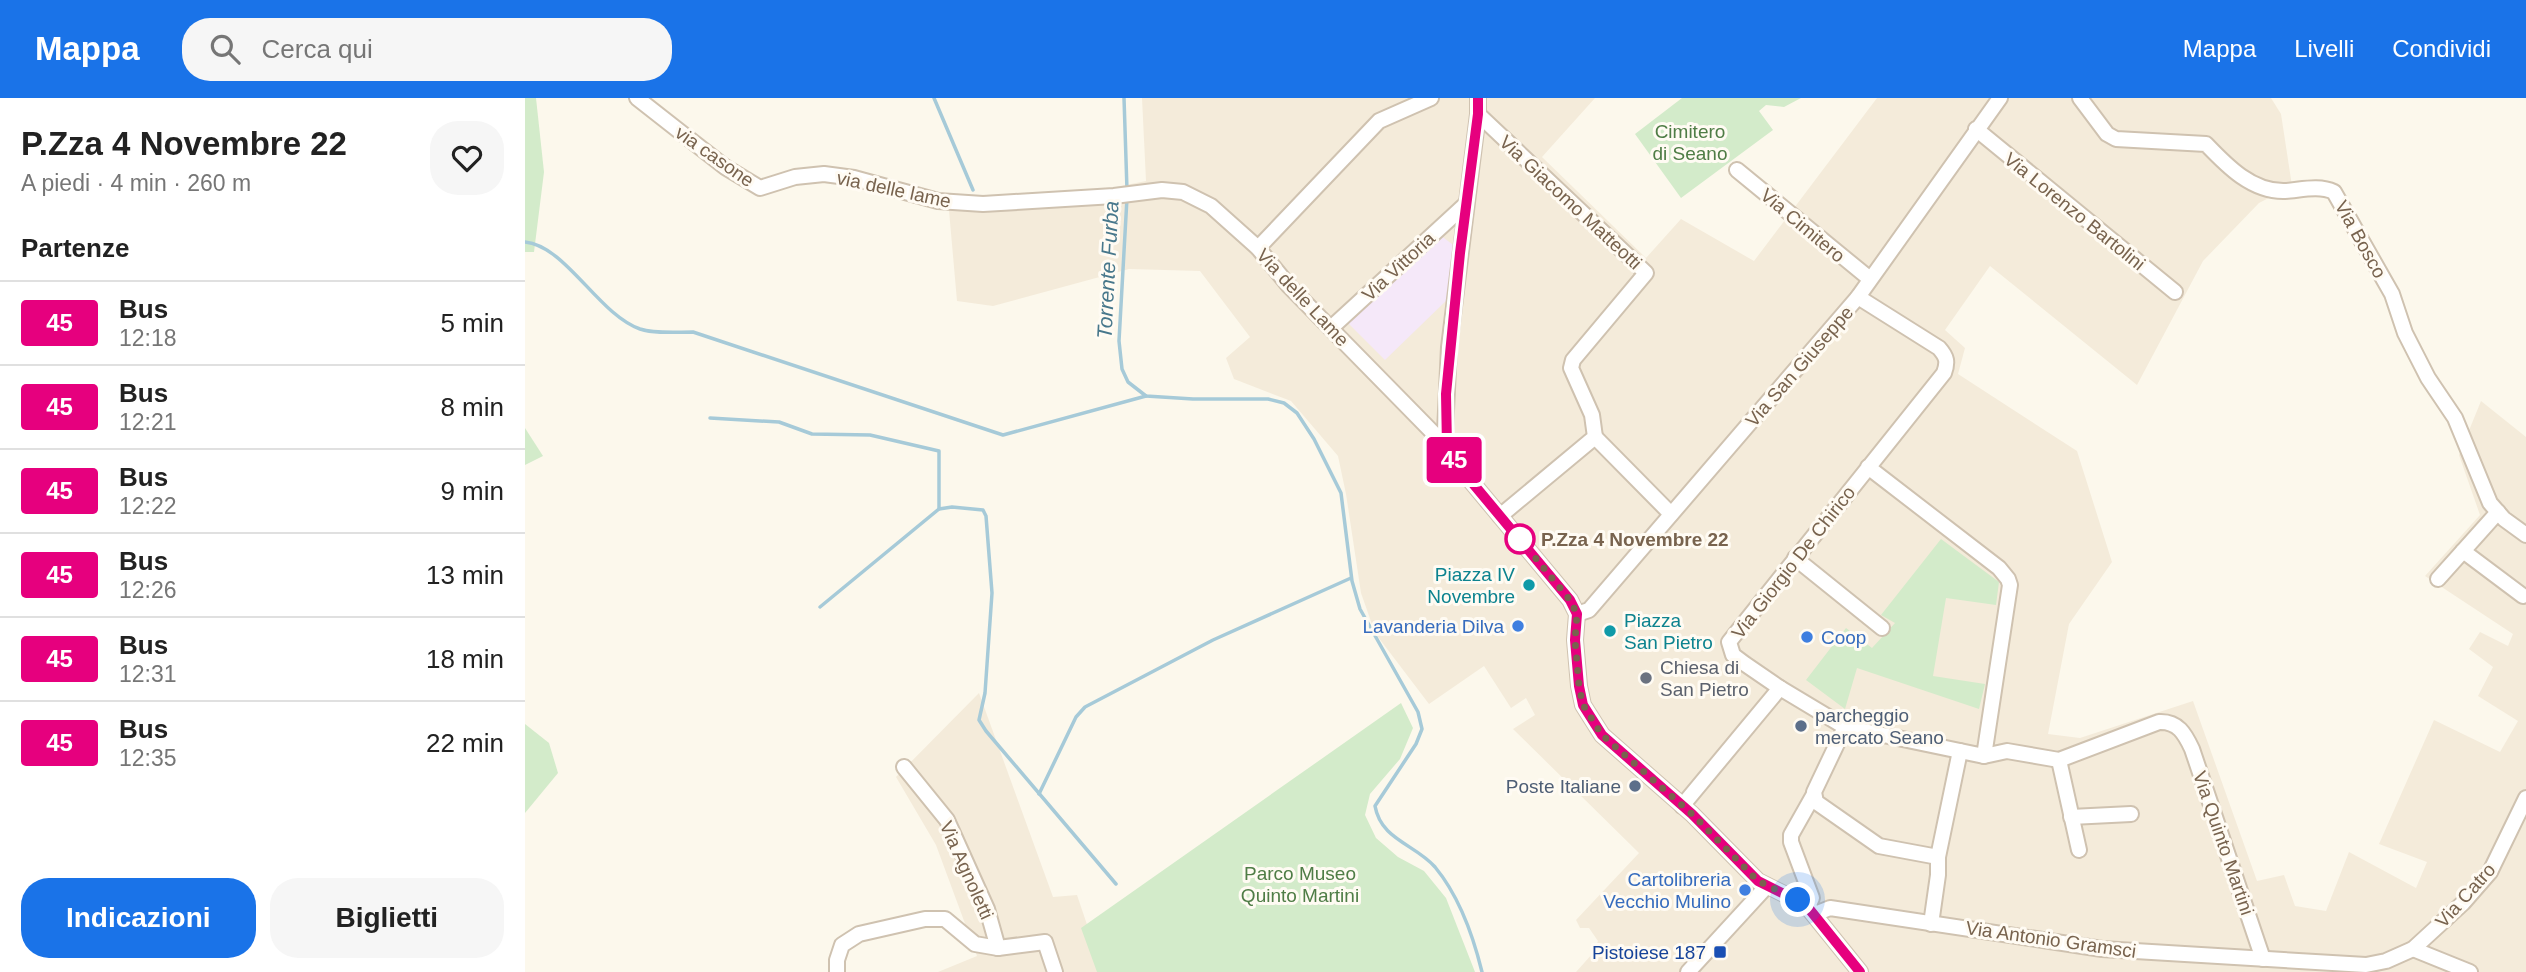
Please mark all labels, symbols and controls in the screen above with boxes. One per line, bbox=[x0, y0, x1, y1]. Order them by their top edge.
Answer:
search box bbox=[182, 18, 672, 81]
text: Mappa bbox=[35, 30, 140, 67]
icon: search bbox=[206, 30, 244, 68]
text: Cerca qui bbox=[262, 34, 373, 64]
text: Mappa bbox=[2183, 35, 2256, 62]
text: Livelli bbox=[2294, 35, 2354, 62]
text: Condividi bbox=[2392, 35, 2491, 62]
button: heart bbox=[430, 121, 504, 195]
park label: Cimitero di Seano bbox=[1652, 121, 1728, 164]
street label: via casone bbox=[671, 122, 758, 191]
text: P.Zza 4 Novembre 22 bbox=[21, 125, 347, 162]
street label: Via Giacomo Matteotti bbox=[1495, 131, 1646, 274]
street label: Via Lorenzo Bartolini bbox=[2000, 148, 2149, 275]
street label: via delle lame bbox=[835, 167, 953, 212]
text: A piedi · 4 min · 260 m bbox=[21, 170, 251, 196]
street label: Via Cimitero bbox=[1756, 184, 1849, 267]
street label: Via Bosco bbox=[2331, 197, 2390, 282]
water label: Torrente Furba bbox=[1092, 200, 1123, 340]
street label: Via Vittoria bbox=[1358, 227, 1439, 305]
text: Partenze bbox=[21, 233, 129, 263]
street label: Via delle Lame bbox=[1252, 244, 1353, 350]
text: Bus bbox=[119, 294, 168, 324]
street label: Via San Giuseppe bbox=[1741, 302, 1857, 431]
text: 5 min bbox=[440, 308, 504, 338]
text: 45 bbox=[46, 309, 73, 336]
text: 12:18 bbox=[119, 325, 177, 351]
text: Bus bbox=[119, 378, 168, 408]
text: 8 min bbox=[440, 392, 504, 422]
text: 45 bbox=[46, 393, 73, 420]
text: 12:21 bbox=[119, 409, 177, 435]
line badge: 45 bbox=[1423, 437, 1485, 483]
text: 45 bbox=[1441, 446, 1467, 473]
text: Bus bbox=[119, 462, 168, 492]
text: 9 min bbox=[440, 476, 504, 506]
text: 45 bbox=[46, 477, 73, 504]
street label: Via Giorgio De Chirico bbox=[1727, 482, 1859, 643]
text: 12:22 bbox=[119, 493, 177, 519]
marker: P.Zza 4 Novembre 22 bbox=[1505, 524, 1535, 554]
place label: P.Zza 4 Novembre 22 bbox=[1541, 529, 1729, 550]
text: Bus bbox=[119, 546, 168, 576]
text: 13 min bbox=[426, 560, 504, 590]
text: 45 bbox=[46, 561, 73, 588]
place label: Piazza IV Novembre bbox=[1427, 564, 1515, 607]
text: 12:26 bbox=[119, 577, 177, 603]
marker: Piazza IV Novembre bbox=[1521, 577, 1537, 593]
place label: Piazza San Pietro bbox=[1624, 610, 1713, 653]
place label: Lavanderia Dilva bbox=[1362, 616, 1504, 637]
marker: Lavanderia Dilva bbox=[1510, 618, 1526, 634]
marker: Piazza San Pietro bbox=[1602, 623, 1618, 639]
place label: Coop bbox=[1821, 627, 1866, 648]
marker: Coop bbox=[1799, 629, 1815, 645]
text: Bus bbox=[119, 630, 168, 660]
text: 18 min bbox=[426, 644, 504, 674]
text: 45 bbox=[46, 645, 73, 672]
place label: Chiesa di San Pietro bbox=[1660, 657, 1749, 700]
text: 12:31 bbox=[119, 661, 177, 687]
marker: Chiesa di San Pietro bbox=[1638, 670, 1654, 686]
place label: parcheggio mercato Seano bbox=[1815, 705, 1944, 748]
text: Bus bbox=[119, 714, 168, 744]
marker: parcheggio mercato Seano bbox=[1793, 718, 1809, 734]
text: 22 min bbox=[426, 728, 504, 758]
text: 45 bbox=[46, 729, 73, 756]
text: 12:35 bbox=[119, 745, 177, 771]
street label: Via Quinto Martini bbox=[2189, 769, 2258, 918]
place label: Poste Italiane bbox=[1506, 776, 1621, 797]
marker: Poste Italiane bbox=[1627, 778, 1643, 794]
street label: Via Agnoletti bbox=[936, 818, 998, 923]
street label: Via Catro bbox=[2431, 859, 2500, 932]
park label: Parco Museo Quinto Martini bbox=[1241, 863, 1359, 906]
place label: Cartolibreria Vecchio Mulino bbox=[1603, 869, 1731, 912]
button: Indicazioni bbox=[21, 878, 256, 958]
button: Biglietti bbox=[270, 878, 504, 958]
marker: Cartolibreria Vecchio Mulino bbox=[1737, 882, 1753, 898]
your location bbox=[1780, 882, 1815, 917]
street label: Via Antonio Gramsci bbox=[1964, 917, 2137, 962]
place label: Pistoiese 187 bbox=[1592, 942, 1706, 963]
marker: Pistoiese 187 bbox=[1712, 944, 1728, 960]

